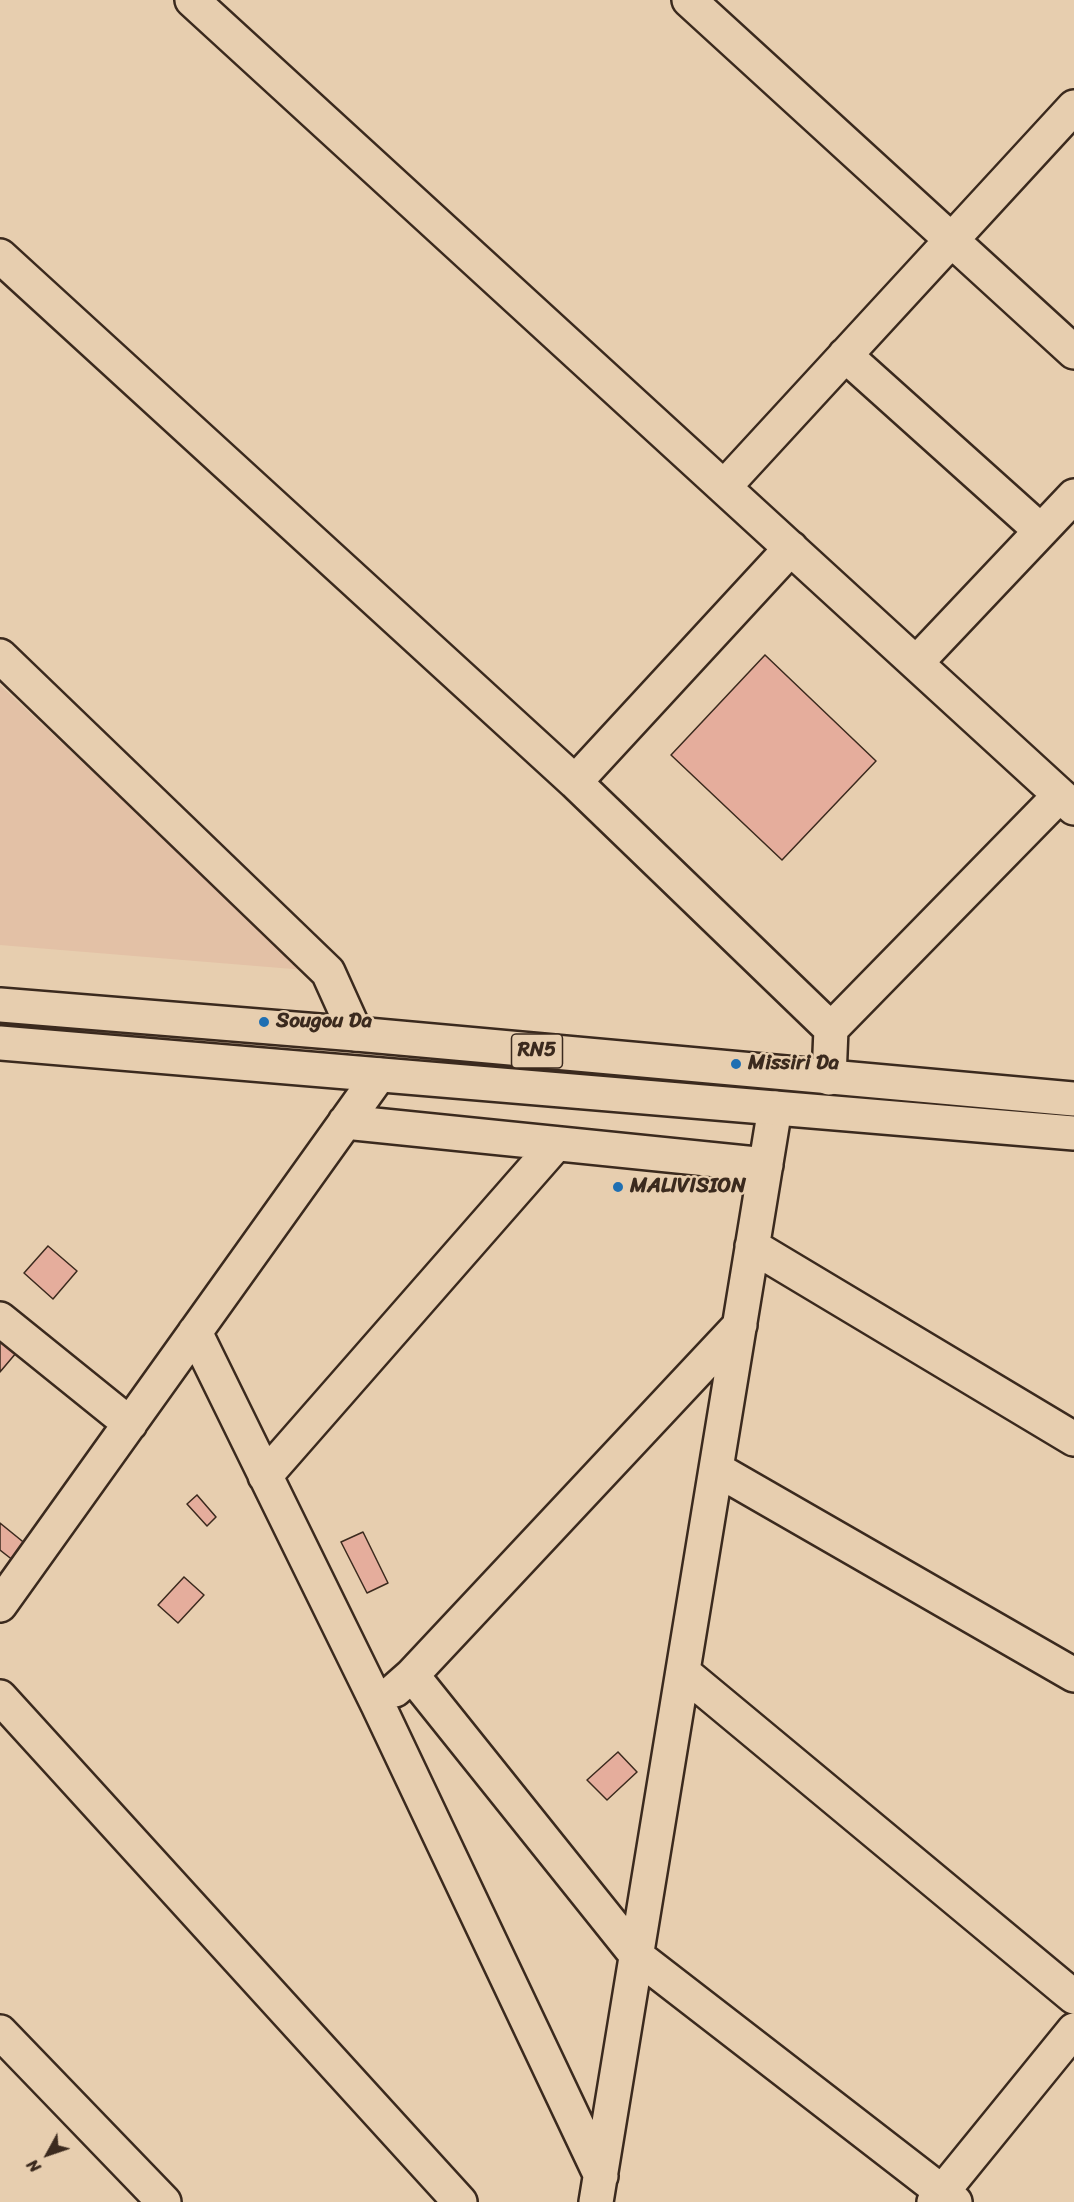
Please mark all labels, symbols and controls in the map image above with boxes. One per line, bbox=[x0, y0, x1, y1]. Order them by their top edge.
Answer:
place label: Sougou Da bbox=[276, 1009, 372, 1035]
marker: Sougou Da bbox=[257, 1015, 271, 1029]
road number: RN5 bbox=[512, 1034, 562, 1068]
place label: Missiri Da bbox=[748, 1051, 839, 1077]
marker: Missiri Da bbox=[729, 1057, 743, 1071]
place label: MALIVISION bbox=[630, 1174, 746, 1200]
marker: MALIVISION bbox=[611, 1180, 625, 1194]
north arrow bbox=[18, 2124, 78, 2184]
text: N bbox=[19, 2152, 49, 2179]

